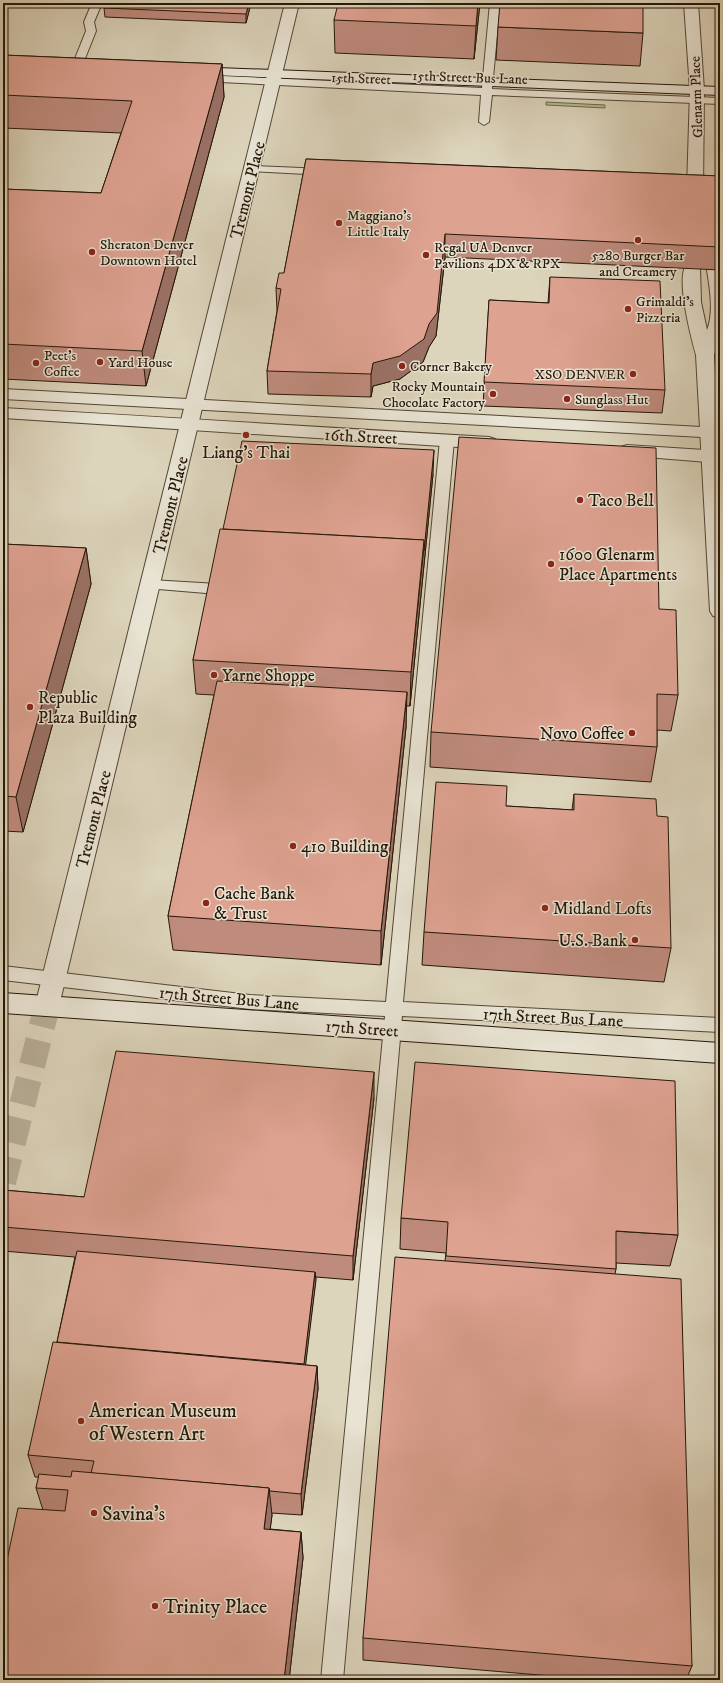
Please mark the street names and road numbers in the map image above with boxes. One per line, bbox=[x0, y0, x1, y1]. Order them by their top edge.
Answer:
street label: Glenarm Place bbox=[687, 56, 707, 138]
street label: 15th Street Bus Lane bbox=[412, 67, 528, 89]
street label: 15th Street bbox=[331, 69, 392, 89]
street label: Tremont Place bbox=[225, 139, 271, 241]
street label: 16th Street bbox=[324, 424, 399, 450]
street label: Tremont Place bbox=[148, 454, 194, 556]
street label: Tremont Place bbox=[71, 768, 117, 870]
street label: 17th Street Bus Lane bbox=[158, 982, 300, 1016]
street label: 17th Street Bus Lane bbox=[482, 1003, 624, 1033]
street label: 17th Street bbox=[325, 1015, 400, 1043]

